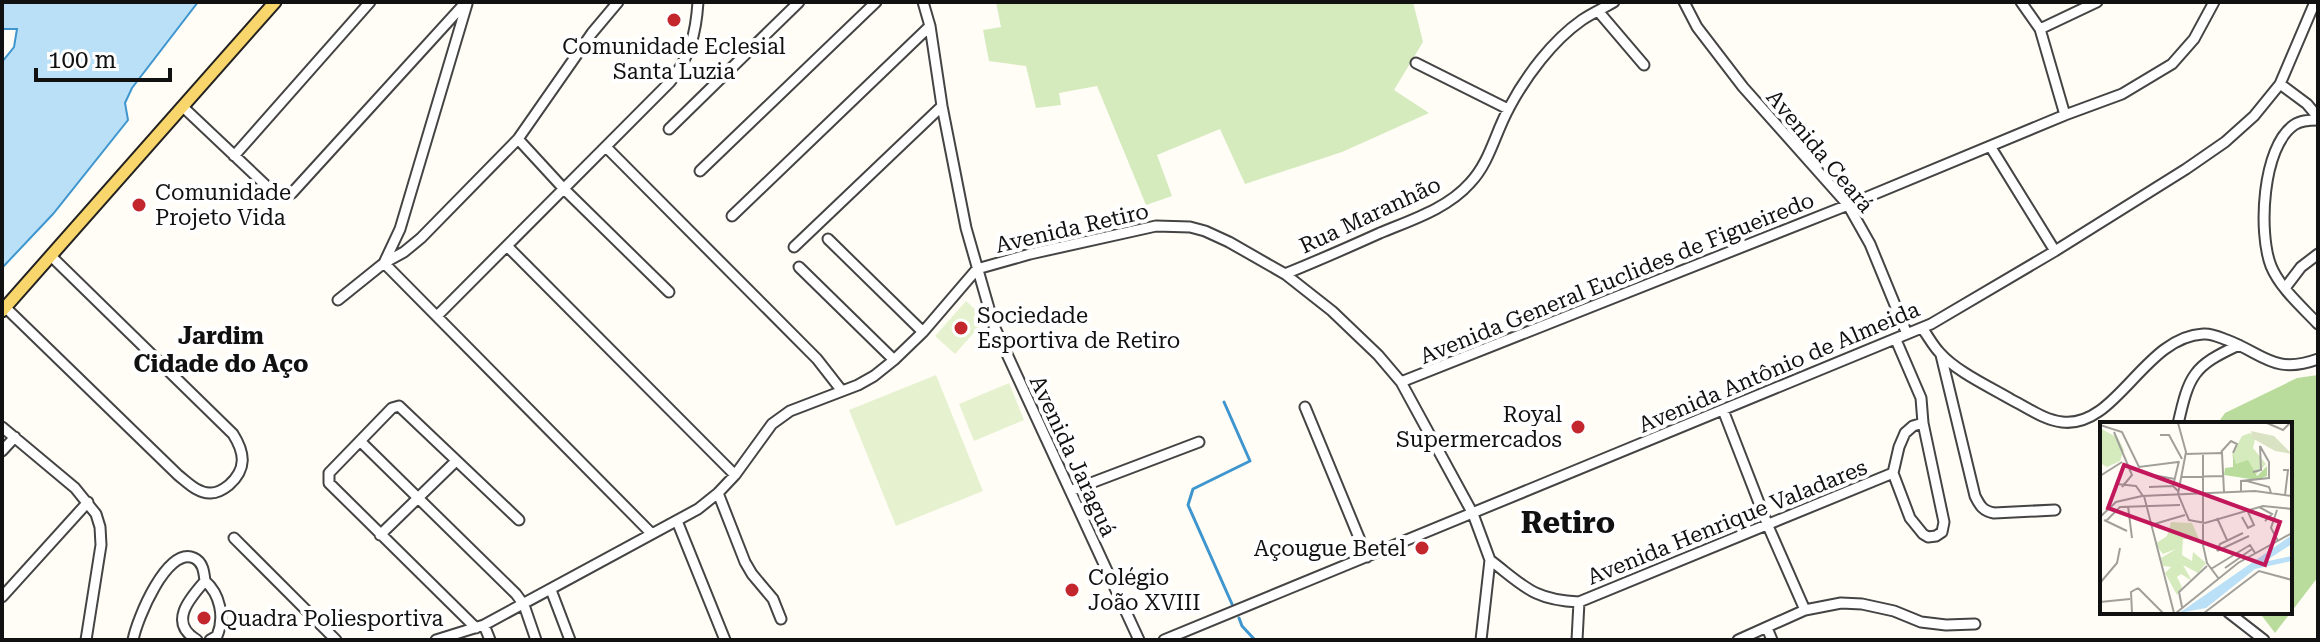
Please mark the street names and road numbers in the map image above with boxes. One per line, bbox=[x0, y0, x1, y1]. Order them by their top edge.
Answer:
street label: Avenida Ceará bbox=[1761, 85, 1879, 217]
street label: Rua Maranhão bbox=[1295, 171, 1445, 259]
street label: Avenida General Euclides de Figueiredo bbox=[1416, 187, 1818, 369]
street label: Avenida Retiro bbox=[993, 198, 1151, 258]
street label: Avenida Antônio de Almeida bbox=[1635, 296, 1923, 438]
street label: Avenida Jaraguá bbox=[1025, 372, 1121, 540]
street label: Avenida Henrique Valadares bbox=[1583, 454, 1871, 590]

